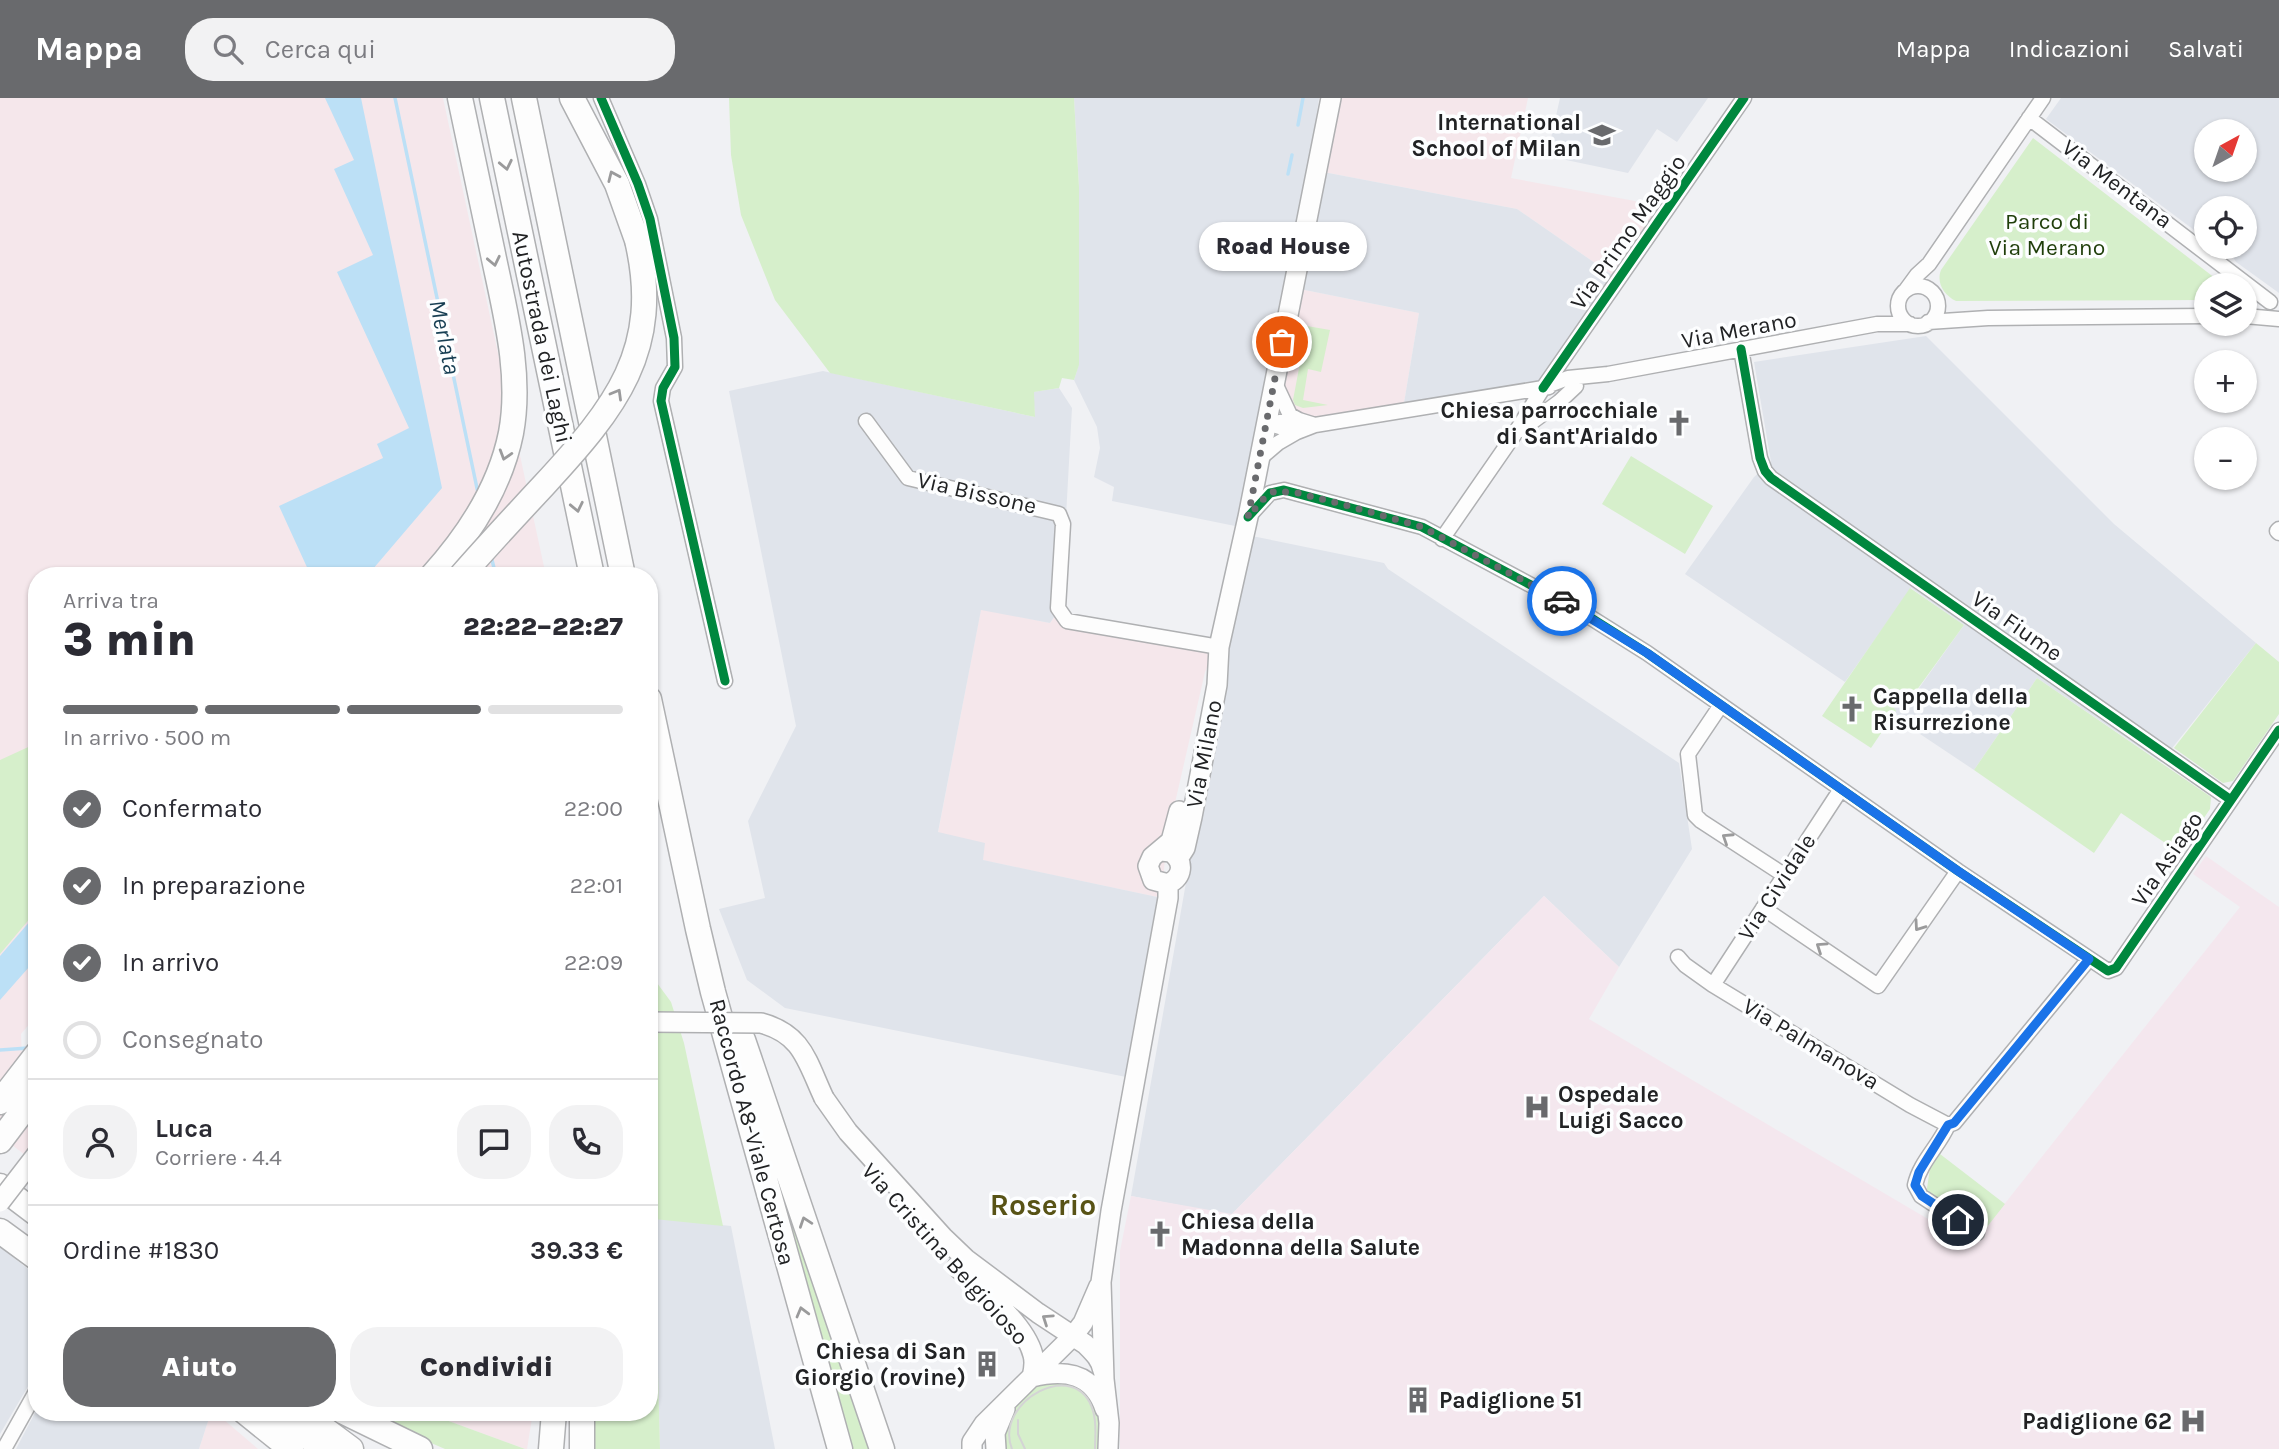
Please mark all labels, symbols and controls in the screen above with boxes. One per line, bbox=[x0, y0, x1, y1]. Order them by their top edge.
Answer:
search box bbox=[185, 18, 675, 81]
text: Mappa bbox=[35, 30, 143, 68]
icon: search bbox=[209, 30, 247, 68]
text: Cerca qui bbox=[265, 34, 376, 65]
text: Mappa bbox=[1896, 35, 1971, 63]
text: Indicazioni bbox=[2009, 35, 2130, 63]
text: Salvati bbox=[2168, 35, 2244, 63]
place label: International School of Milan bbox=[1411, 109, 1581, 162]
north arrow bbox=[2194, 119, 2258, 182]
map controls bbox=[2194, 119, 2257, 490]
school or university icon: International School of Milan bbox=[1587, 120, 1617, 150]
street label: Via Mentana bbox=[2057, 134, 2177, 234]
street label: Via Primo Maggio bbox=[1564, 149, 1692, 315]
one-way arrow bbox=[498, 159, 513, 171]
one-way arrow bbox=[607, 171, 621, 183]
button: locate bbox=[2194, 196, 2257, 259]
park label: Parco di Via Merano bbox=[1989, 208, 2105, 261]
callout: Road House bbox=[1198, 223, 1366, 272]
street label: Autostrada dei Laghi bbox=[506, 228, 578, 446]
text: Road House bbox=[1216, 233, 1350, 260]
one-way arrow bbox=[486, 255, 501, 267]
button: layers bbox=[2194, 273, 2257, 336]
water label: Merlata bbox=[423, 297, 467, 377]
street label: Via Merano bbox=[1679, 306, 1799, 354]
pin bbox=[1252, 312, 1312, 372]
icon: bag bbox=[1263, 323, 1301, 361]
button: + bbox=[2194, 350, 2257, 413]
one-way arrow bbox=[609, 389, 622, 402]
place label: Chiesa parrocchiale di Sant'Arialdo bbox=[1441, 397, 1658, 450]
church icon: Chiesa parrocchiale di Sant'Arialdo bbox=[1664, 408, 1694, 438]
button: − bbox=[2194, 427, 2257, 490]
one-way arrow bbox=[499, 448, 514, 460]
street label: Via Bissone bbox=[915, 466, 1039, 520]
one-way arrow bbox=[569, 501, 584, 513]
courier bbox=[1527, 566, 1597, 636]
icon: car bbox=[1543, 582, 1581, 620]
street label: Via Fiume bbox=[1967, 585, 2067, 667]
text: Arriva tra bbox=[63, 587, 159, 614]
text: 22:22–22:27 bbox=[463, 611, 623, 642]
text: 3 min bbox=[63, 613, 196, 667]
place label: Cappella della Risurrezione bbox=[1873, 683, 2028, 736]
church icon: Cappella della Risurrezione bbox=[1837, 694, 1867, 724]
street label: Via Milano bbox=[1180, 698, 1228, 810]
text: In arrivo · 500 m bbox=[63, 724, 231, 751]
icon: check bbox=[63, 790, 101, 828]
text: Confermato bbox=[122, 793, 262, 824]
text: 22:00 bbox=[564, 795, 623, 822]
street label: Via Asiago bbox=[2126, 807, 2208, 911]
street label: Via Cividale bbox=[1733, 829, 1821, 945]
one-way arrow bbox=[1722, 834, 1735, 847]
icon: check bbox=[63, 867, 101, 905]
text: In preparazione bbox=[122, 870, 306, 901]
text: 22:01 bbox=[570, 872, 623, 899]
one-way arrow bbox=[1915, 918, 1927, 931]
one-way arrow bbox=[1816, 943, 1829, 956]
icon: check bbox=[63, 944, 101, 982]
text: In arrivo bbox=[122, 947, 219, 978]
text: 22:09 bbox=[564, 949, 623, 976]
street label: Via Palmanova bbox=[1738, 993, 1884, 1095]
street label: Raccordo A8-Viale Certosa bbox=[703, 996, 801, 1268]
text: Consegnato bbox=[122, 1024, 264, 1055]
place label: Ospedale Luigi Sacco bbox=[1558, 1081, 1684, 1134]
hospital icon: Ospedale Luigi Sacco bbox=[1522, 1092, 1552, 1122]
button: person bbox=[63, 1105, 137, 1179]
button: chat bbox=[457, 1105, 531, 1179]
button: phone bbox=[549, 1105, 623, 1179]
text: Luca bbox=[155, 1113, 213, 1144]
text: Corriere · 4.4 bbox=[155, 1144, 282, 1171]
street label: Via Cristina Belgioioso bbox=[856, 1157, 1034, 1351]
district label: Roserio bbox=[990, 1187, 1096, 1223]
pin bbox=[1928, 1190, 1988, 1250]
icon: home bbox=[1939, 1201, 1977, 1239]
place label: Chiesa della Madonna della Salute bbox=[1181, 1208, 1420, 1261]
one-way arrow bbox=[799, 1216, 813, 1229]
church icon: Chiesa della Madonna della Salute bbox=[1145, 1219, 1175, 1249]
text: Ordine #1830 bbox=[63, 1235, 219, 1266]
text: 39.33 € bbox=[530, 1235, 623, 1266]
one-way arrow bbox=[796, 1307, 810, 1319]
one-way arrow bbox=[1042, 1315, 1055, 1327]
button: Aiuto bbox=[63, 1327, 336, 1407]
button: Condividi bbox=[350, 1327, 623, 1407]
place label: Chiesa di San Giorgio (rovine) bbox=[795, 1338, 966, 1391]
building icon: Chiesa di San Giorgio (rovine) bbox=[972, 1349, 1002, 1379]
building icon: Padiglione 51 bbox=[1403, 1385, 1433, 1415]
place label: Padiglione 51 bbox=[1439, 1387, 1582, 1414]
hospital icon: Padiglione 62 bbox=[2178, 1406, 2208, 1436]
place label: Padiglione 62 bbox=[2022, 1408, 2172, 1435]

